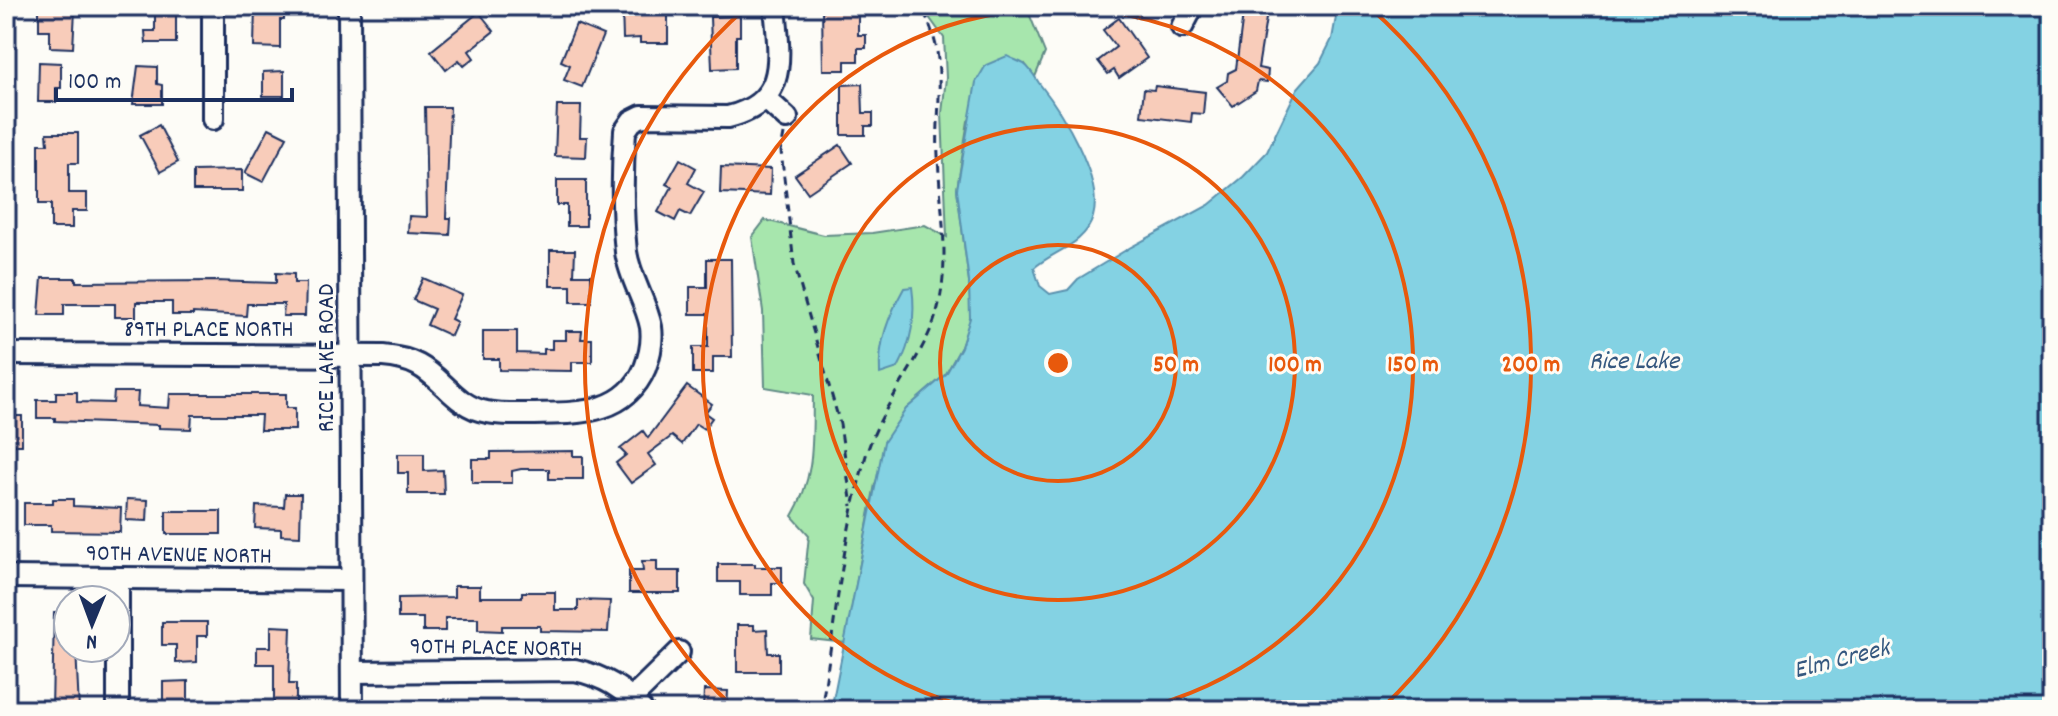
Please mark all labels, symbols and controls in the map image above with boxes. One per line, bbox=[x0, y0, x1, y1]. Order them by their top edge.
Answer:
scale bar bbox=[56, 52, 292, 102]
text: 100 m bbox=[68, 66, 121, 100]
street label: RICE LAKE ROAD bbox=[311, 284, 345, 432]
street label: 89TH PLACE NORTH bbox=[124, 314, 294, 348]
water label: Rice Lake bbox=[1589, 344, 1681, 381]
centre of rings bbox=[1044, 349, 1072, 377]
text: 50 m bbox=[1153, 349, 1199, 383]
text: 100 m bbox=[1268, 349, 1322, 383]
text: 150 m bbox=[1387, 349, 1439, 383]
text: 200 m bbox=[1502, 349, 1560, 383]
street label: 90TH AVENUE NORTH bbox=[86, 537, 272, 575]
north arrow bbox=[52, 584, 132, 664]
text: N bbox=[86, 625, 97, 656]
street label: 90TH PLACE NORTH bbox=[409, 630, 583, 668]
water label: Elm Creek bbox=[1790, 630, 1896, 690]

